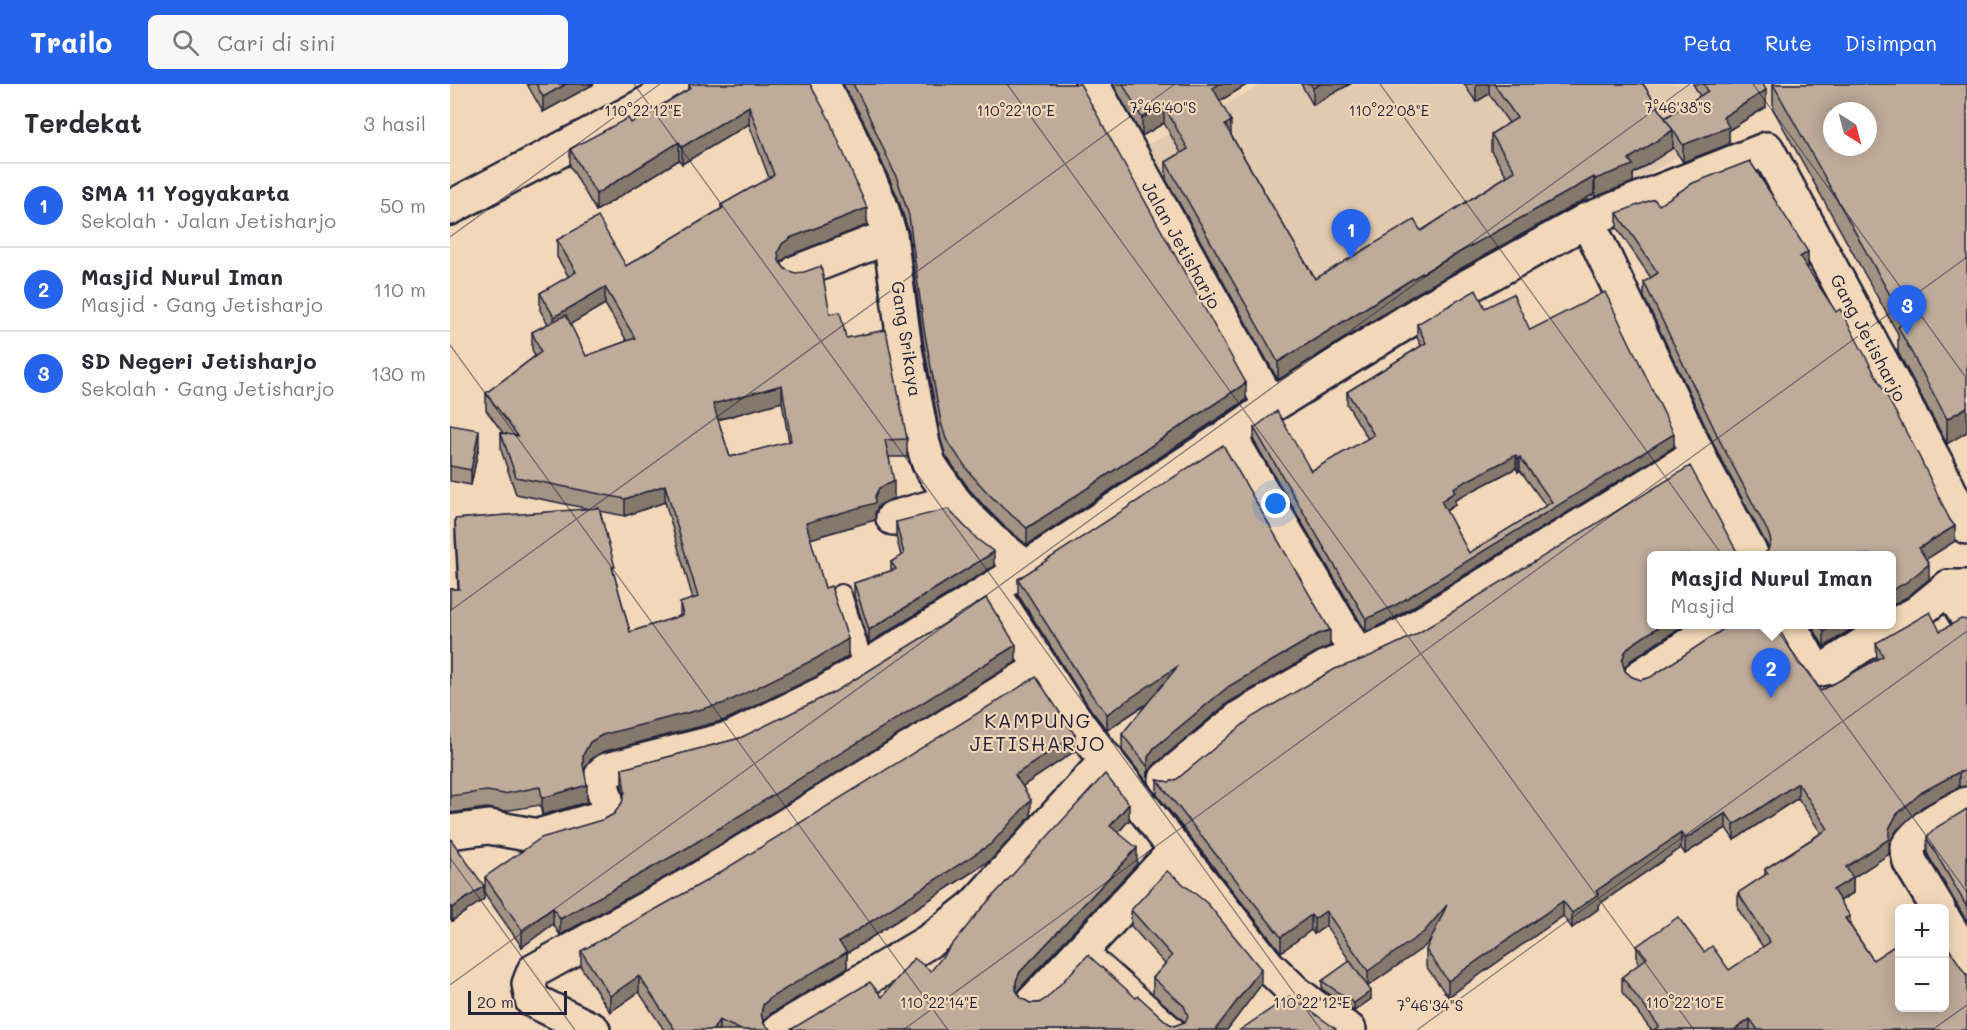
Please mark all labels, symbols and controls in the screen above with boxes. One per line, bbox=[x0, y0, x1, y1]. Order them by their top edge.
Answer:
search box bbox=[148, 15, 568, 69]
text: Trailo bbox=[30, 24, 112, 60]
icon: search bbox=[169, 26, 202, 59]
text: Cari di sini bbox=[217, 28, 336, 57]
text: Peta bbox=[1684, 29, 1732, 56]
text: Rute bbox=[1765, 29, 1812, 56]
text: Disimpan bbox=[1845, 29, 1937, 56]
text: 7°46'40"S bbox=[1129, 97, 1197, 117]
text: 7°46'38"S bbox=[1645, 97, 1711, 117]
text: 110°22'12"E bbox=[604, 100, 682, 120]
text: 110°22'10"E bbox=[977, 100, 1056, 120]
text: 110°22'08"E bbox=[1349, 100, 1430, 120]
north arrow bbox=[1823, 102, 1877, 156]
text: Terdekat bbox=[24, 106, 142, 140]
text: 3 hasil bbox=[363, 110, 426, 136]
street label: Jalan Jetisharjo bbox=[1137, 176, 1227, 313]
text: SMA 11 Yogyakarta bbox=[81, 178, 290, 207]
text: 1 bbox=[39, 192, 48, 218]
text: 50 m bbox=[380, 192, 426, 218]
text: Sekolah · Jalan Jetisharjo bbox=[81, 207, 336, 233]
pin: 1 bbox=[1332, 210, 1370, 259]
text: Masjid Nurul Iman bbox=[81, 262, 283, 291]
street label: Gang Jetisharjo bbox=[1825, 270, 1913, 406]
text: 2 bbox=[38, 276, 49, 302]
text: 110 m bbox=[373, 276, 426, 302]
street label: Gang Srikaya bbox=[886, 279, 928, 398]
pin: 3 bbox=[1888, 286, 1926, 335]
text: Masjid · Gang Jetisharjo bbox=[81, 291, 323, 317]
text: SD Negeri Jetisharjo bbox=[81, 346, 317, 375]
text: 3 bbox=[38, 360, 50, 386]
text: 130 m bbox=[371, 360, 426, 386]
text: Sekolah · Gang Jetisharjo bbox=[81, 375, 334, 401]
your location bbox=[1261, 489, 1290, 518]
popup bbox=[1647, 551, 1896, 629]
text: Masjid Nurul Iman bbox=[1671, 563, 1872, 592]
text: Masjid bbox=[1671, 592, 1734, 618]
pin: 2 bbox=[1752, 648, 1790, 698]
district label: KAMPUNG JETISHARJO bbox=[970, 707, 1106, 756]
map controls bbox=[1895, 904, 1949, 1012]
button: + bbox=[1895, 904, 1949, 958]
button: − bbox=[1895, 958, 1949, 1012]
scale bar bbox=[468, 988, 567, 1016]
text: 20 m bbox=[477, 991, 514, 1012]
text: 110°22'14"E bbox=[900, 992, 978, 1012]
text: 110°22'12"E bbox=[1273, 992, 1351, 1012]
text: 110°22'10"E bbox=[1646, 992, 1725, 1012]
text: 7°46'34"S bbox=[1397, 995, 1463, 1015]

